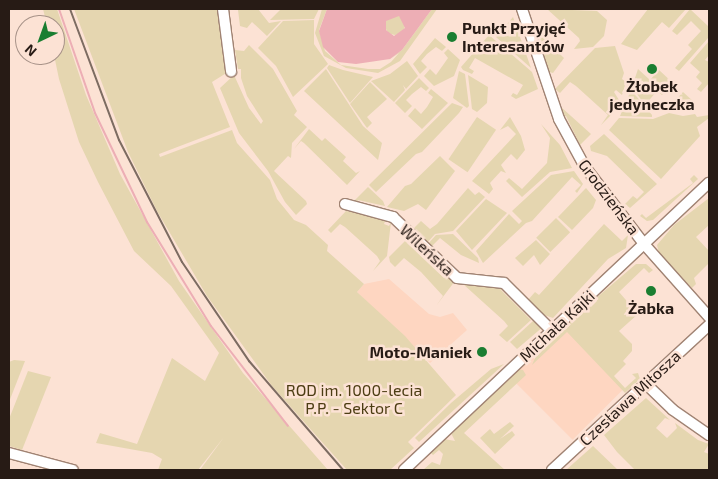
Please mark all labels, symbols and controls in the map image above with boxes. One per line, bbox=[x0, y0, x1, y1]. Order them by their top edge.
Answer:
north arrow bbox=[15, 15, 65, 65]
place label: Punkt Przyjęć Interesantów bbox=[462, 18, 566, 56]
marker: Punkt Przyjęć Interesantów bbox=[446, 31, 458, 43]
text: N bbox=[21, 41, 40, 60]
marker: Żłobek jedyneczka bbox=[646, 63, 658, 75]
place label: Żłobek jedyneczka bbox=[609, 76, 695, 114]
street label: Grodzieńska bbox=[574, 155, 644, 239]
street label: Wileńska bbox=[396, 220, 458, 280]
marker: Żabka bbox=[645, 285, 657, 297]
street label: Michała Kajki bbox=[515, 286, 599, 366]
place label: Żabka bbox=[628, 298, 674, 318]
place label: Moto-Maniek bbox=[370, 342, 472, 362]
marker: Moto-Maniek bbox=[476, 346, 488, 358]
street label: Czesława Miłosza bbox=[576, 346, 684, 450]
park label: ROD im. 1000-lecia P.P. - Sektor C bbox=[286, 380, 422, 418]

